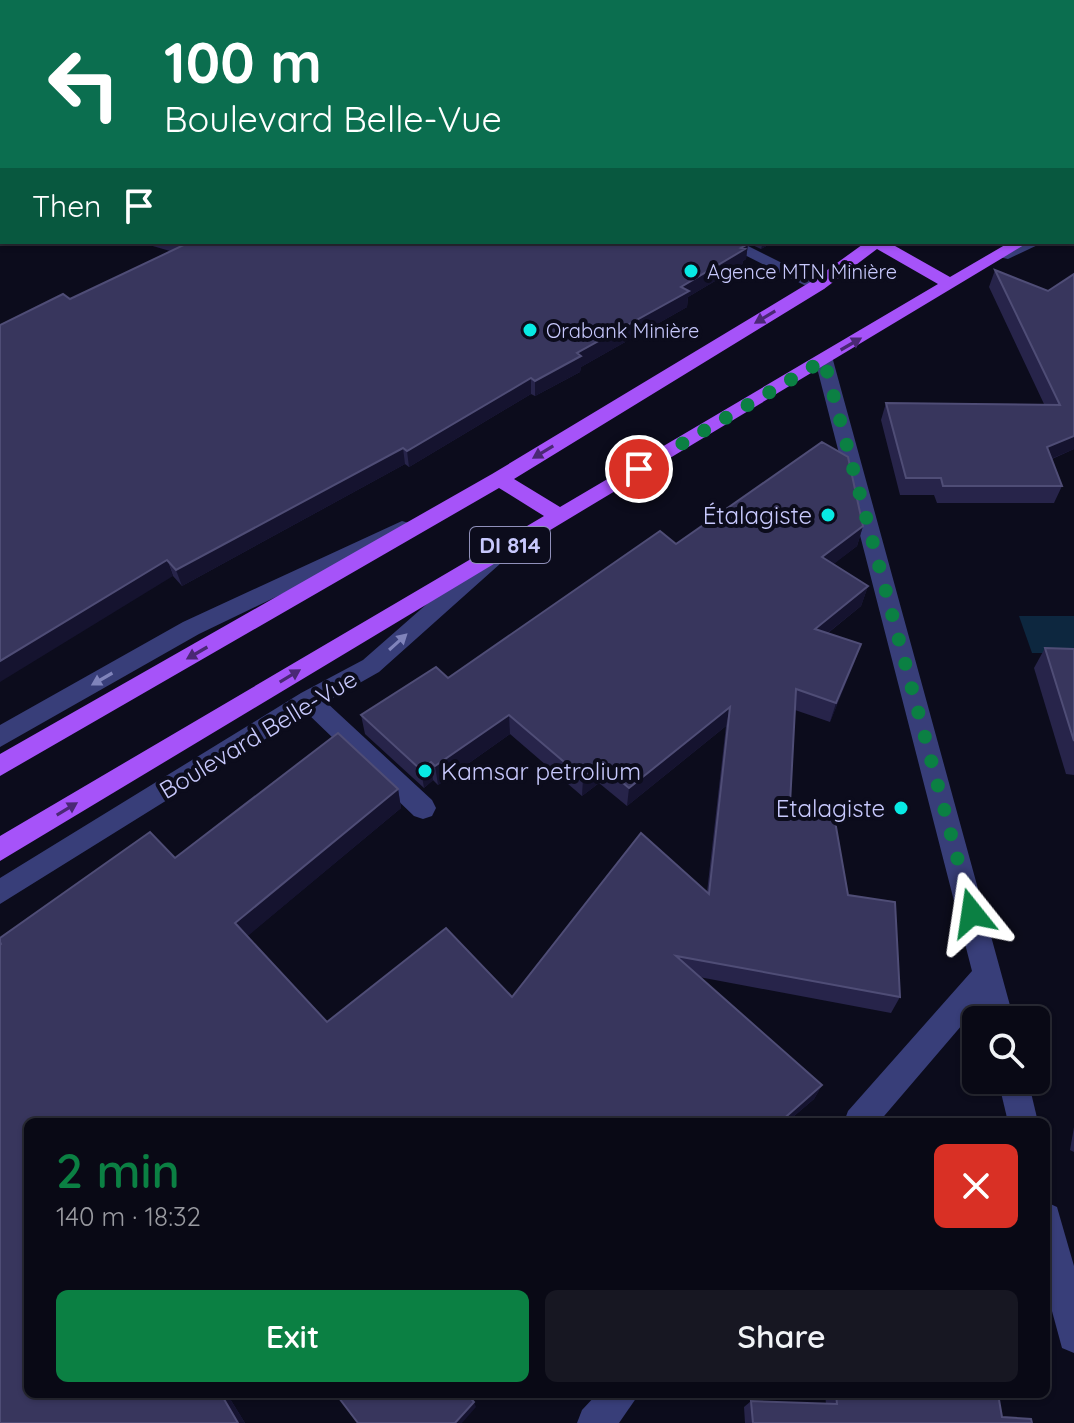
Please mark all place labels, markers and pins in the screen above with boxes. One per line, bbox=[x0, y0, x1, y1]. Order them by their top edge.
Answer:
place label: Agence MTN Minière bbox=[707, 259, 897, 284]
marker: Agence MTN Minière bbox=[682, 262, 700, 280]
place label: Orabank Minière bbox=[546, 318, 699, 343]
marker: Orabank Minière bbox=[521, 321, 539, 339]
pin bbox=[605, 435, 673, 503]
place label: Étalagiste bbox=[703, 500, 812, 530]
marker: Étalagiste bbox=[819, 506, 837, 524]
place label: Kamsar petrolium bbox=[441, 756, 641, 786]
marker: Kamsar petrolium bbox=[416, 762, 434, 780]
place label: Etalagiste bbox=[776, 793, 885, 823]
marker: Etalagiste bbox=[892, 799, 910, 817]

